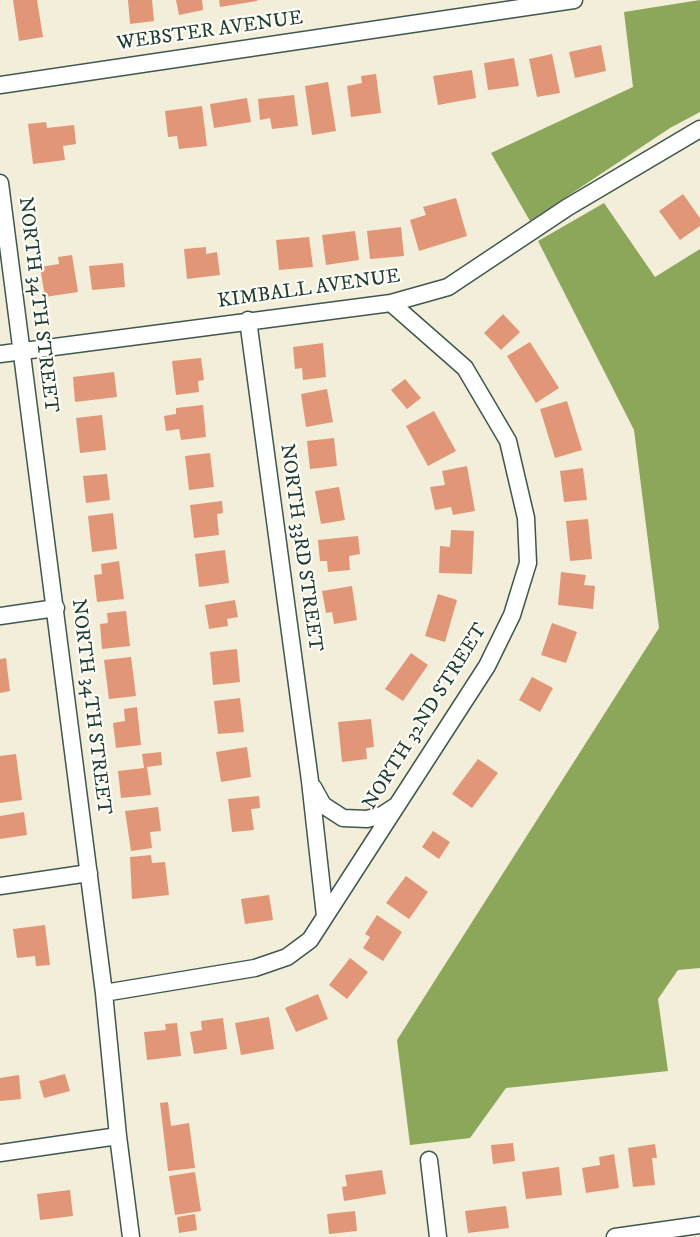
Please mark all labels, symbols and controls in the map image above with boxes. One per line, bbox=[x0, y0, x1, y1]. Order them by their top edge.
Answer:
street label: WEBSTER AVENUE bbox=[115, 7, 305, 57]
street label: NORTH 34TH STREET bbox=[12, 196, 62, 414]
street label: KIMBALL AVENUE bbox=[216, 265, 402, 315]
street label: NORTH 33RD STREET bbox=[274, 443, 326, 653]
street label: NORTH 34TH STREET bbox=[65, 598, 115, 816]
street label: NORTH 32ND STREET bbox=[359, 619, 493, 815]

